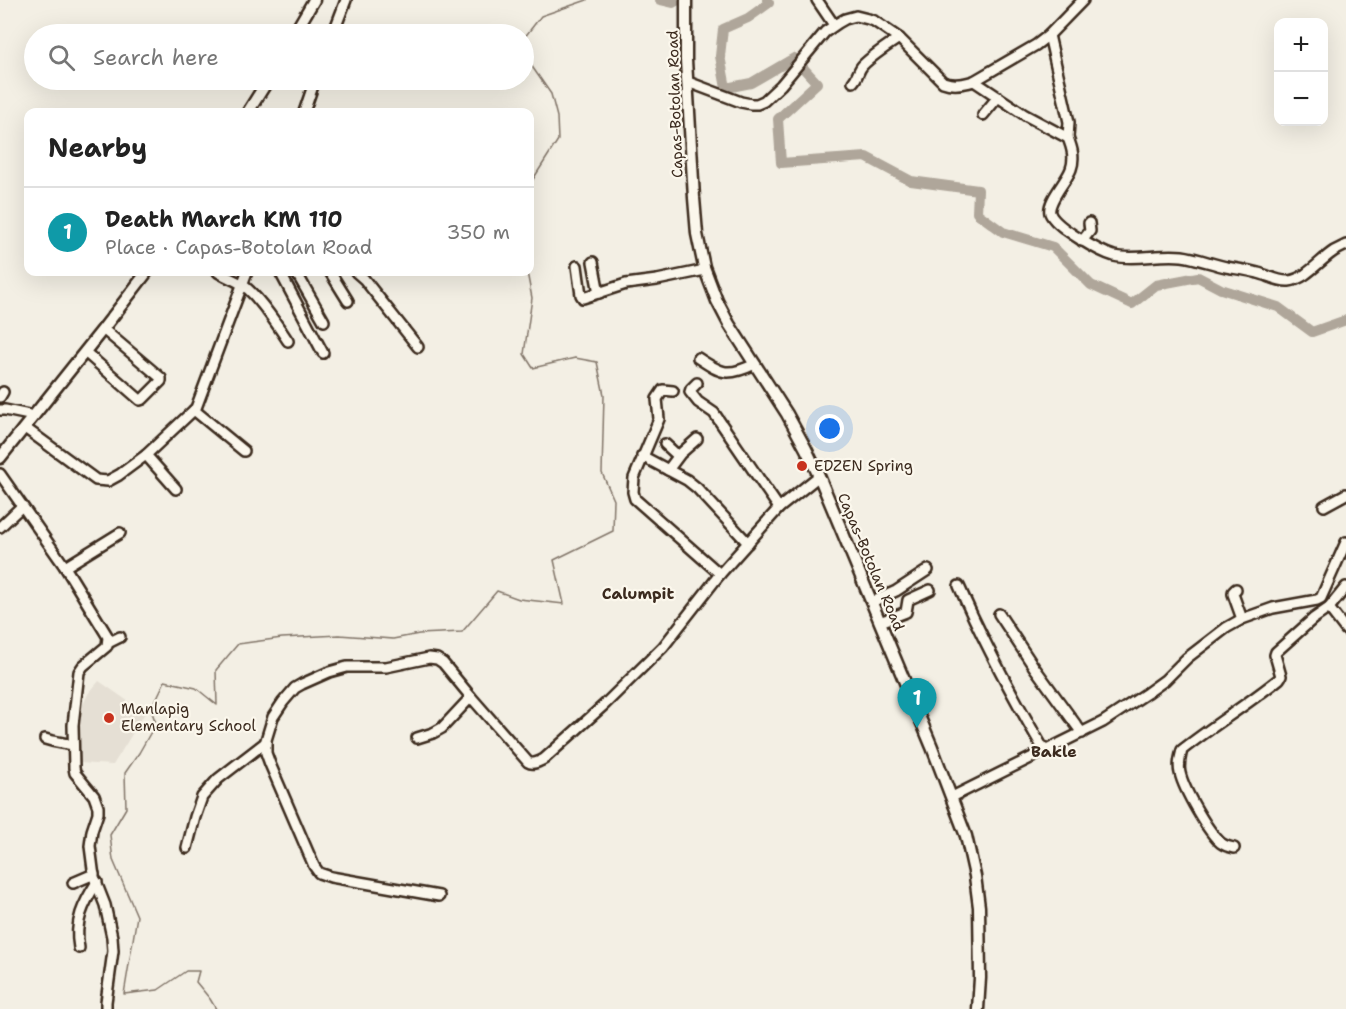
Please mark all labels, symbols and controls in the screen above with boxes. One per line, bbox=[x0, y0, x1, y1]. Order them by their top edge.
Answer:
map controls bbox=[1274, 18, 1328, 126]
button: + bbox=[1274, 18, 1328, 72]
search box bbox=[24, 24, 534, 90]
street label: Capas-Botolan Road bbox=[662, 29, 688, 178]
icon: search bbox=[45, 41, 78, 74]
text: Search here bbox=[93, 43, 219, 72]
button: − bbox=[1274, 72, 1328, 126]
text: Nearby bbox=[48, 130, 147, 165]
text: Death March KM 110 bbox=[105, 205, 343, 234]
text: 1 bbox=[63, 219, 72, 245]
text: 350 m bbox=[446, 219, 510, 245]
text: Place · Capas-Botolan Road bbox=[105, 234, 373, 260]
your location bbox=[815, 414, 844, 443]
place label: EDZEN Spring bbox=[814, 456, 913, 476]
marker: EDZEN Spring bbox=[795, 459, 809, 473]
street label: Capas-Botolan Road bbox=[833, 490, 909, 634]
district label: Calumpit bbox=[602, 583, 674, 604]
pin: 1 bbox=[898, 678, 936, 728]
place label: Manlapig Elementary School bbox=[121, 699, 257, 736]
marker: Manlapig Elementary School bbox=[102, 711, 116, 725]
district label: Bakle bbox=[1031, 741, 1077, 762]

